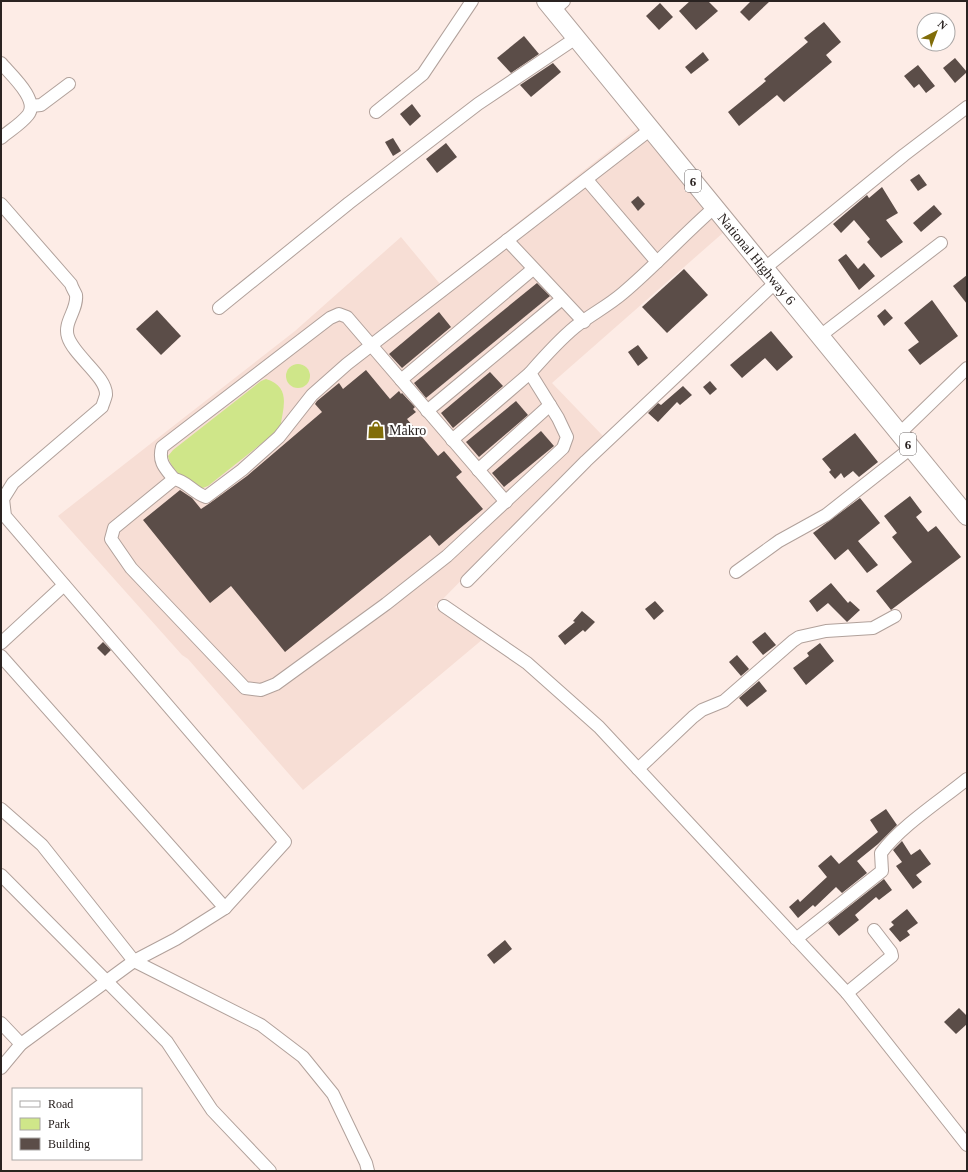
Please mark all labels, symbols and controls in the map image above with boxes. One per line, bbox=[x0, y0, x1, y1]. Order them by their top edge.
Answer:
north arrow bbox=[916, 12, 956, 52]
text: N bbox=[936, 17, 950, 32]
road number: 6 bbox=[685, 170, 701, 192]
street label: National Highway 6 bbox=[715, 210, 799, 308]
shop icon: Makro bbox=[366, 420, 386, 440]
place label: Makro bbox=[389, 423, 426, 438]
road number: 6 bbox=[900, 433, 916, 455]
legend bbox=[12, 1088, 142, 1160]
text: Road bbox=[48, 1097, 73, 1111]
text: Park bbox=[48, 1117, 70, 1131]
text: Building bbox=[48, 1137, 90, 1151]

